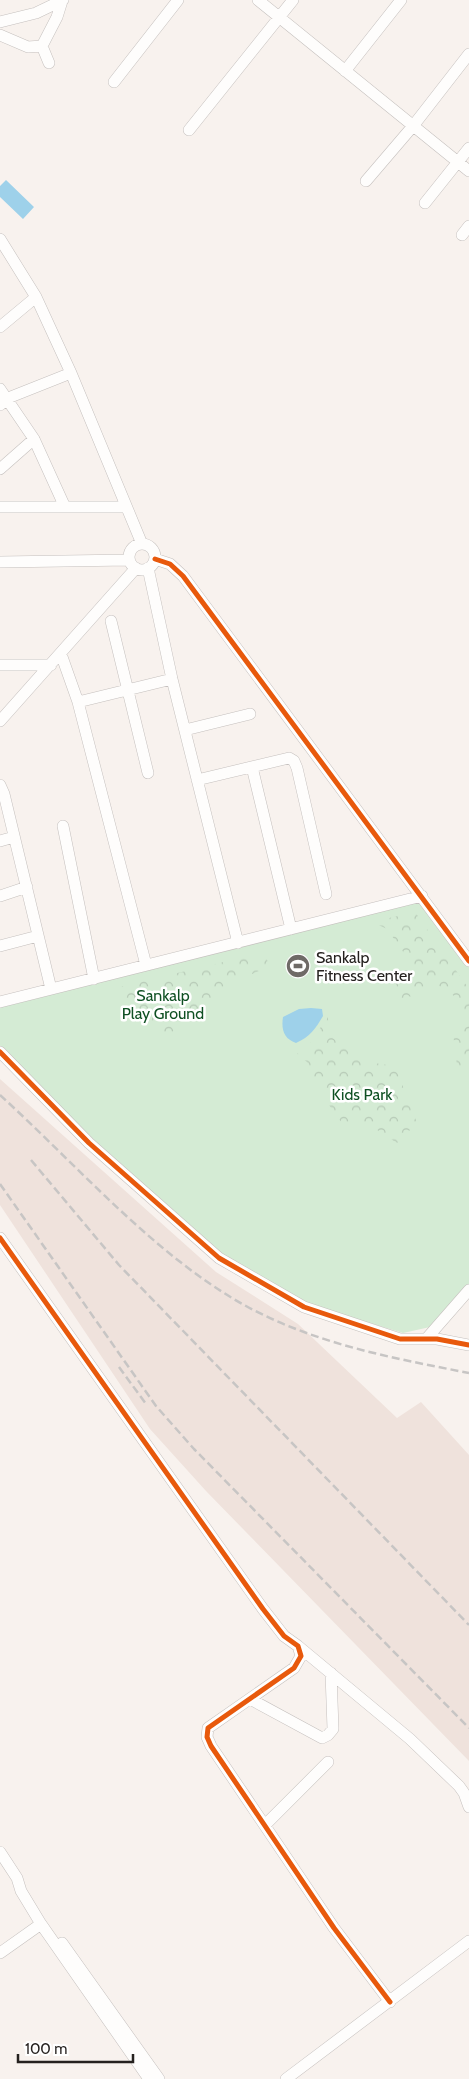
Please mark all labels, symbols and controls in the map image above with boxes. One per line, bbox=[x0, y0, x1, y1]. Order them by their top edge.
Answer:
place label: Sankalp Fitness Center bbox=[316, 948, 413, 985]
sports icon: Sankalp Fitness Center bbox=[285, 953, 311, 979]
park label: Sankalp Play Ground bbox=[122, 986, 204, 1023]
park label: Kids Park bbox=[332, 1085, 393, 1104]
scale bar bbox=[18, 2032, 132, 2064]
text: 100 m bbox=[25, 2040, 67, 2058]

